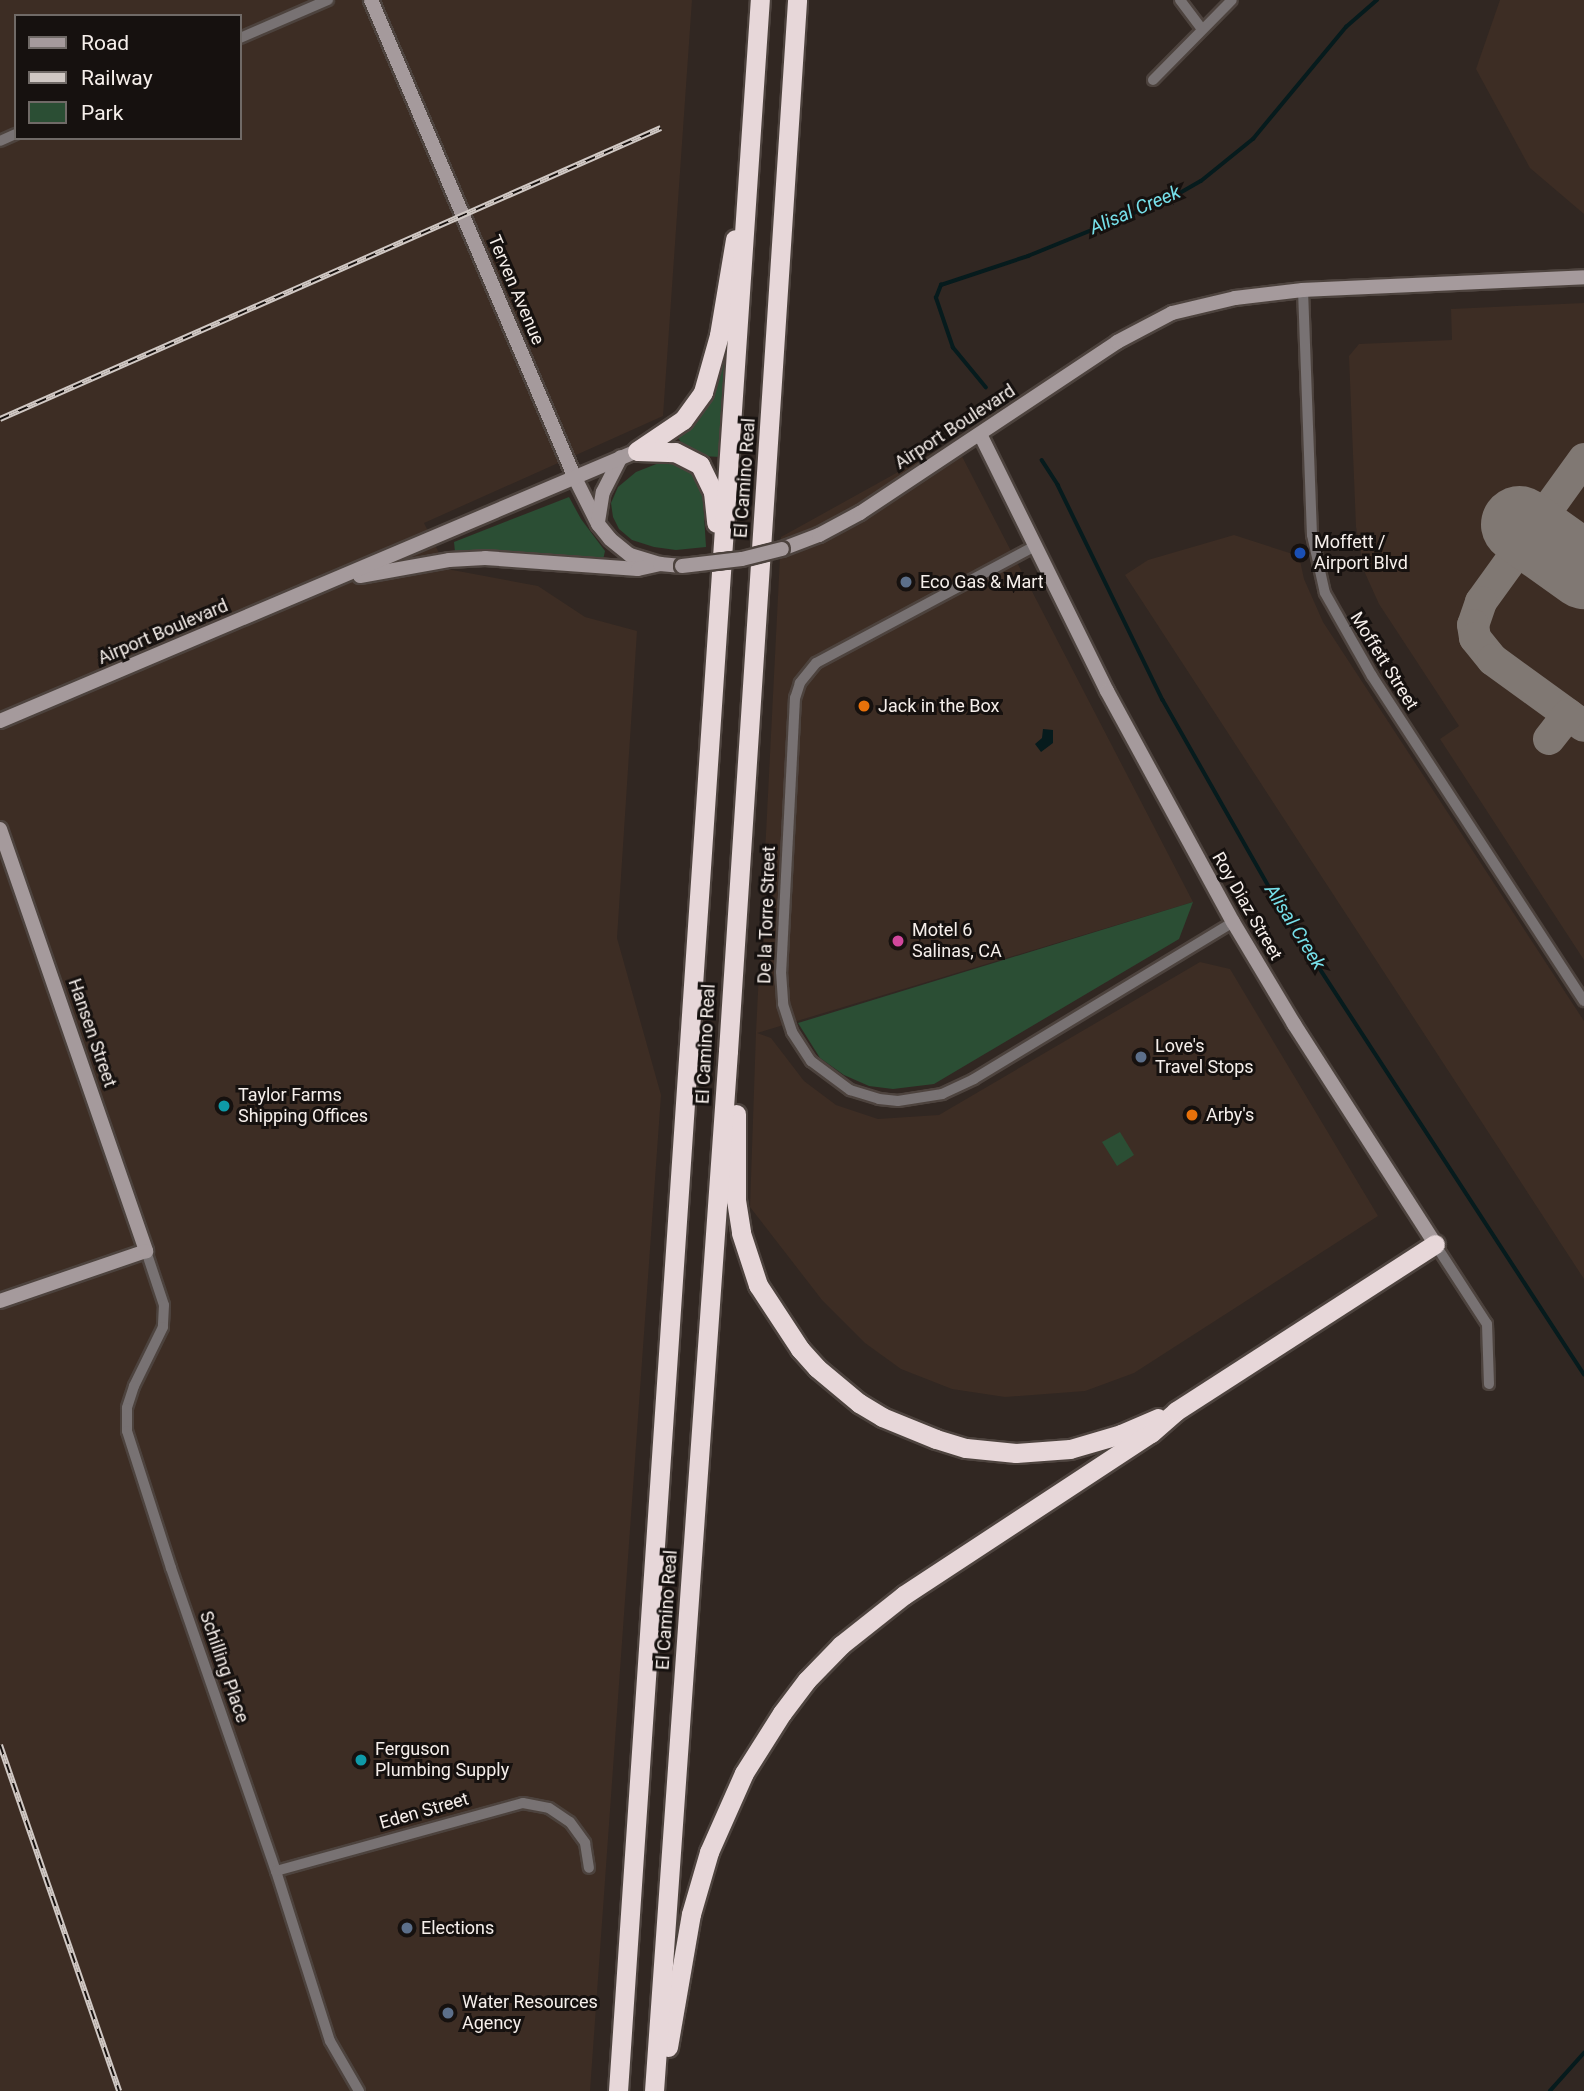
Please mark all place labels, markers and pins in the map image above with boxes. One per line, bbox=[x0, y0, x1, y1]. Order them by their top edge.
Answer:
place label: Moffett / Airport Blvd bbox=[1314, 532, 1408, 574]
marker: Moffett / Airport Blvd bbox=[1292, 545, 1308, 561]
place label: Eco Gas & Mart bbox=[920, 571, 1044, 593]
marker: Eco Gas & Mart bbox=[898, 574, 914, 590]
place label: Jack in the Box bbox=[878, 695, 1000, 717]
marker: Jack in the Box bbox=[856, 698, 872, 714]
place label: Motel 6 Salinas, CA bbox=[912, 920, 1002, 962]
marker: Motel 6 Salinas, CA bbox=[890, 933, 906, 949]
place label: Love's Travel Stops bbox=[1155, 1036, 1254, 1078]
marker: Love's Travel Stops bbox=[1133, 1049, 1149, 1065]
place label: Taylor Farms Shipping Offices bbox=[238, 1085, 368, 1128]
marker: Taylor Farms Shipping Offices bbox=[216, 1098, 232, 1114]
place label: Arby's bbox=[1206, 1104, 1254, 1126]
marker: Arby's bbox=[1184, 1107, 1200, 1123]
place label: Ferguson Plumbing Supply bbox=[375, 1739, 509, 1782]
marker: Ferguson Plumbing Supply bbox=[353, 1752, 369, 1768]
place label: Elections bbox=[421, 1917, 494, 1939]
marker: Elections bbox=[399, 1920, 415, 1936]
place label: Water Resources Agency bbox=[462, 1992, 598, 2035]
marker: Water Resources Agency bbox=[440, 2005, 456, 2021]

